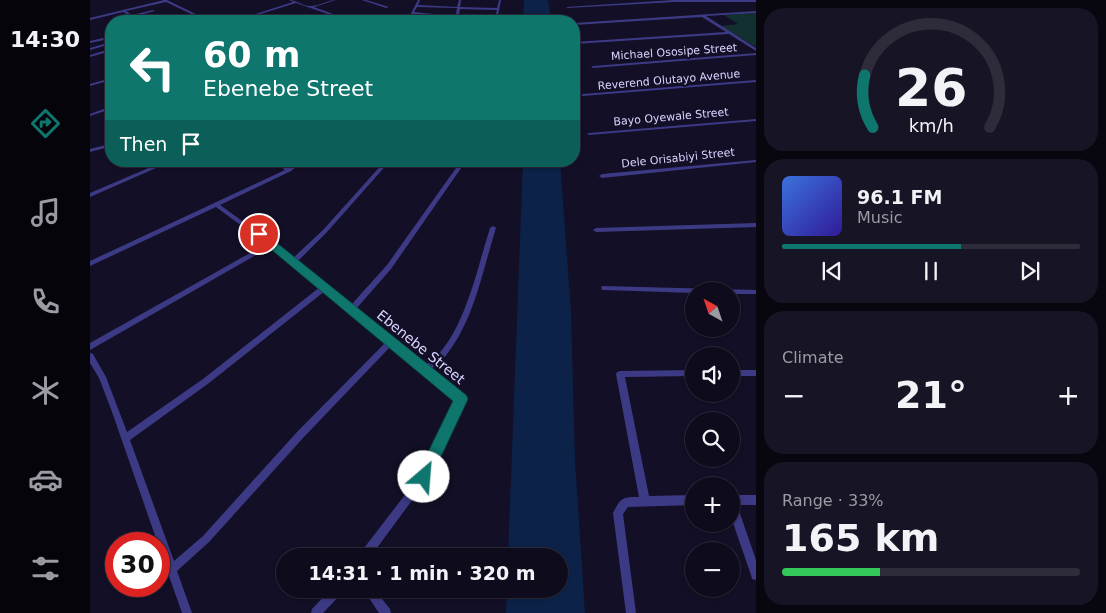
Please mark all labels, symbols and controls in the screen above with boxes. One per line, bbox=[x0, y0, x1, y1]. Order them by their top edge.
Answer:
text: 14:30 bbox=[10, 27, 80, 52]
icon: left bbox=[120, 35, 185, 100]
text: 60 m bbox=[203, 35, 300, 75]
street label: Michael Ososipe Street bbox=[611, 41, 738, 63]
text: 26 bbox=[895, 58, 967, 118]
street label: Reverend Olutayo Avenue bbox=[597, 67, 741, 93]
text: Ebenebe Street bbox=[203, 76, 373, 101]
street label: Bayo Oyewale Street bbox=[613, 105, 730, 129]
icon: directions bbox=[28, 106, 63, 141]
text: km/h bbox=[908, 115, 954, 136]
icon: arrive bbox=[177, 130, 205, 158]
text: Then bbox=[120, 133, 167, 155]
street label: Dele Orisabiyi Street bbox=[621, 146, 736, 170]
text: 96.1 FM bbox=[857, 186, 942, 208]
icon: music bbox=[28, 195, 63, 230]
text: Music bbox=[857, 208, 903, 227]
pin bbox=[238, 213, 280, 255]
icon: arrive bbox=[245, 220, 273, 248]
icon: previous bbox=[818, 257, 846, 285]
icon: pause bbox=[917, 257, 945, 285]
icon: next bbox=[1016, 257, 1044, 285]
north arrow bbox=[685, 282, 740, 338]
map controls bbox=[685, 282, 740, 597]
icon: phone bbox=[28, 284, 63, 319]
street label: Ebenebe Street bbox=[374, 307, 469, 388]
button: sound bbox=[685, 347, 740, 402]
text: Climate bbox=[782, 348, 844, 367]
icon: climate bbox=[28, 373, 63, 408]
text: 21° bbox=[895, 373, 967, 417]
text: − bbox=[782, 379, 805, 412]
text: + bbox=[1057, 379, 1080, 412]
button: search bbox=[685, 412, 740, 467]
position arrow bbox=[397, 450, 449, 502]
icon: car bbox=[28, 462, 63, 497]
button: + bbox=[685, 477, 740, 532]
text: Range · 33% bbox=[782, 491, 884, 510]
text: 165 km bbox=[782, 516, 939, 560]
speed limit sign: 30 bbox=[105, 532, 170, 597]
button: − bbox=[685, 542, 740, 597]
icon: filters bbox=[28, 551, 63, 586]
text: 14:31 · 1 min · 320 m bbox=[308, 562, 536, 584]

